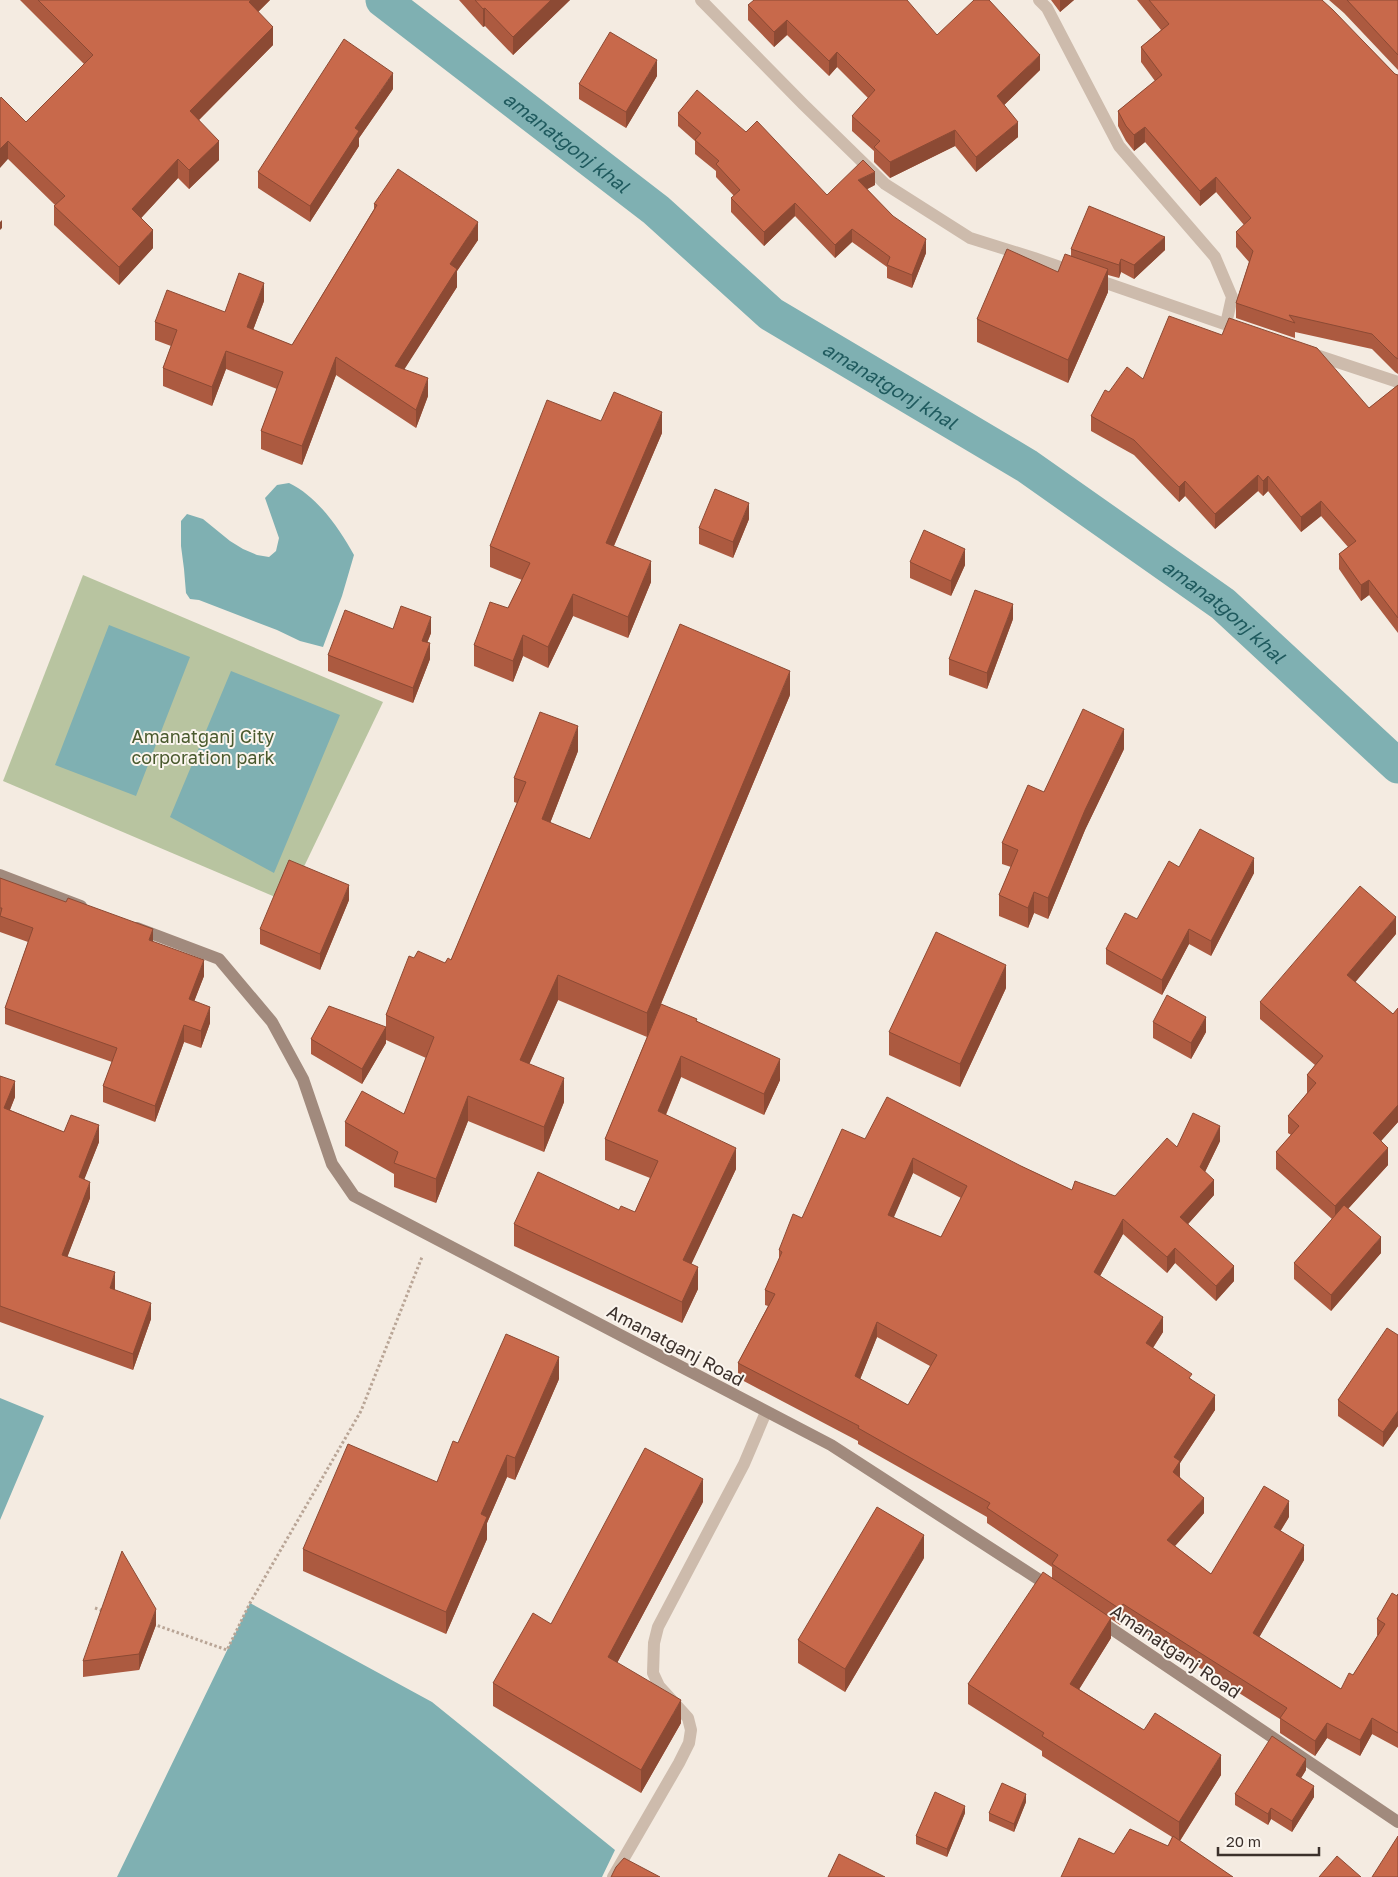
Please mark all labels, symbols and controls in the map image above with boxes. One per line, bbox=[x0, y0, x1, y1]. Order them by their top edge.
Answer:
water label: amanatgonj khal bbox=[500, 86, 635, 197]
water label: amanatgonj khal bbox=[819, 336, 962, 434]
water label: amanatgonj khal bbox=[1158, 554, 1291, 668]
park label: Amanatganj City corporation park bbox=[131, 725, 275, 768]
street label: Amanatganj Road bbox=[604, 1300, 748, 1390]
street label: Amanatganj Road bbox=[1107, 1599, 1245, 1703]
scale bar bbox=[1218, 1824, 1319, 1856]
text: 20 m bbox=[1226, 1832, 1261, 1850]

